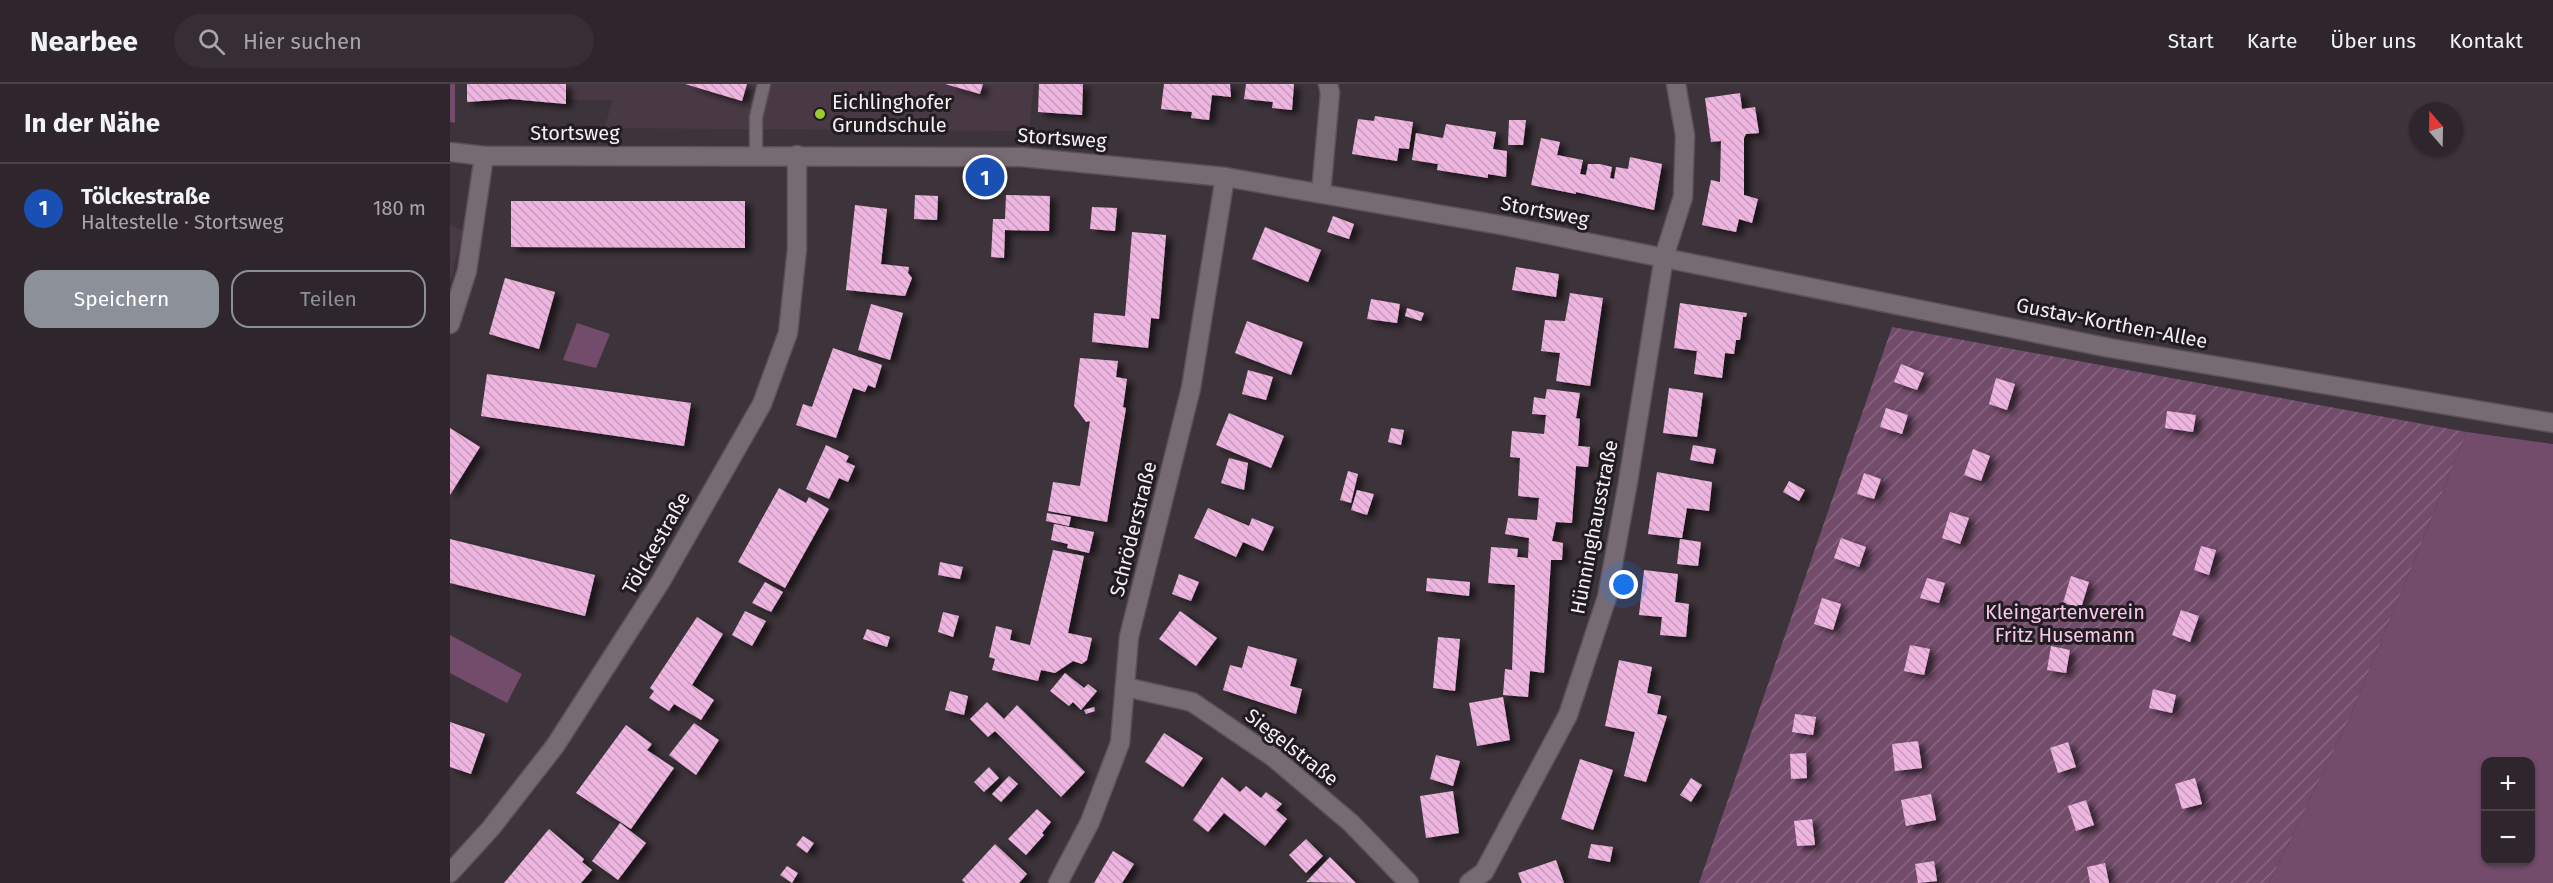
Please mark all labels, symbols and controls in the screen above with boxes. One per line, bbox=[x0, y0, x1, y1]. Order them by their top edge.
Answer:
search box bbox=[174, 14, 594, 68]
text: Nearbee bbox=[30, 25, 138, 58]
icon: search bbox=[195, 25, 228, 58]
text: Hier suchen bbox=[243, 28, 362, 55]
text: Start bbox=[2168, 28, 2214, 54]
text: Karte bbox=[2247, 28, 2297, 54]
text: Über uns bbox=[2330, 28, 2416, 54]
text: Kontakt bbox=[2449, 28, 2523, 54]
place label: Eichlinghofer Grundschule bbox=[832, 90, 952, 137]
north arrow bbox=[2409, 102, 2463, 156]
marker: Eichlinghofer Grundschule bbox=[813, 107, 827, 121]
text: In der Nähe bbox=[24, 108, 160, 139]
street label: Stortsweg bbox=[530, 121, 620, 145]
street label: Stortsweg bbox=[1017, 123, 1108, 153]
pin: 1 bbox=[966, 154, 1004, 200]
text: Tölckestraße bbox=[81, 183, 210, 210]
street label: Stortsweg bbox=[1499, 191, 1592, 231]
text: 1 bbox=[39, 196, 48, 220]
text: 180 m bbox=[373, 196, 426, 220]
text: Haltestelle · Stortsweg bbox=[81, 210, 283, 234]
button: Speichern bbox=[24, 270, 219, 328]
button: Teilen bbox=[231, 270, 426, 328]
street label: Gustav-Korthen-Allee bbox=[2014, 293, 2210, 353]
street label: Hünninghausstraße bbox=[1565, 438, 1623, 616]
street label: Schröderstraße bbox=[1105, 459, 1161, 599]
street label: Tölckestraße bbox=[617, 487, 695, 599]
your location bbox=[1609, 570, 1638, 599]
park label: Kleingartenverein Fritz Husemann bbox=[1985, 600, 2145, 647]
street label: Siegelstraße bbox=[1241, 703, 1343, 791]
map controls bbox=[2481, 757, 2535, 865]
button: + bbox=[2481, 757, 2535, 811]
button: − bbox=[2481, 811, 2535, 865]

